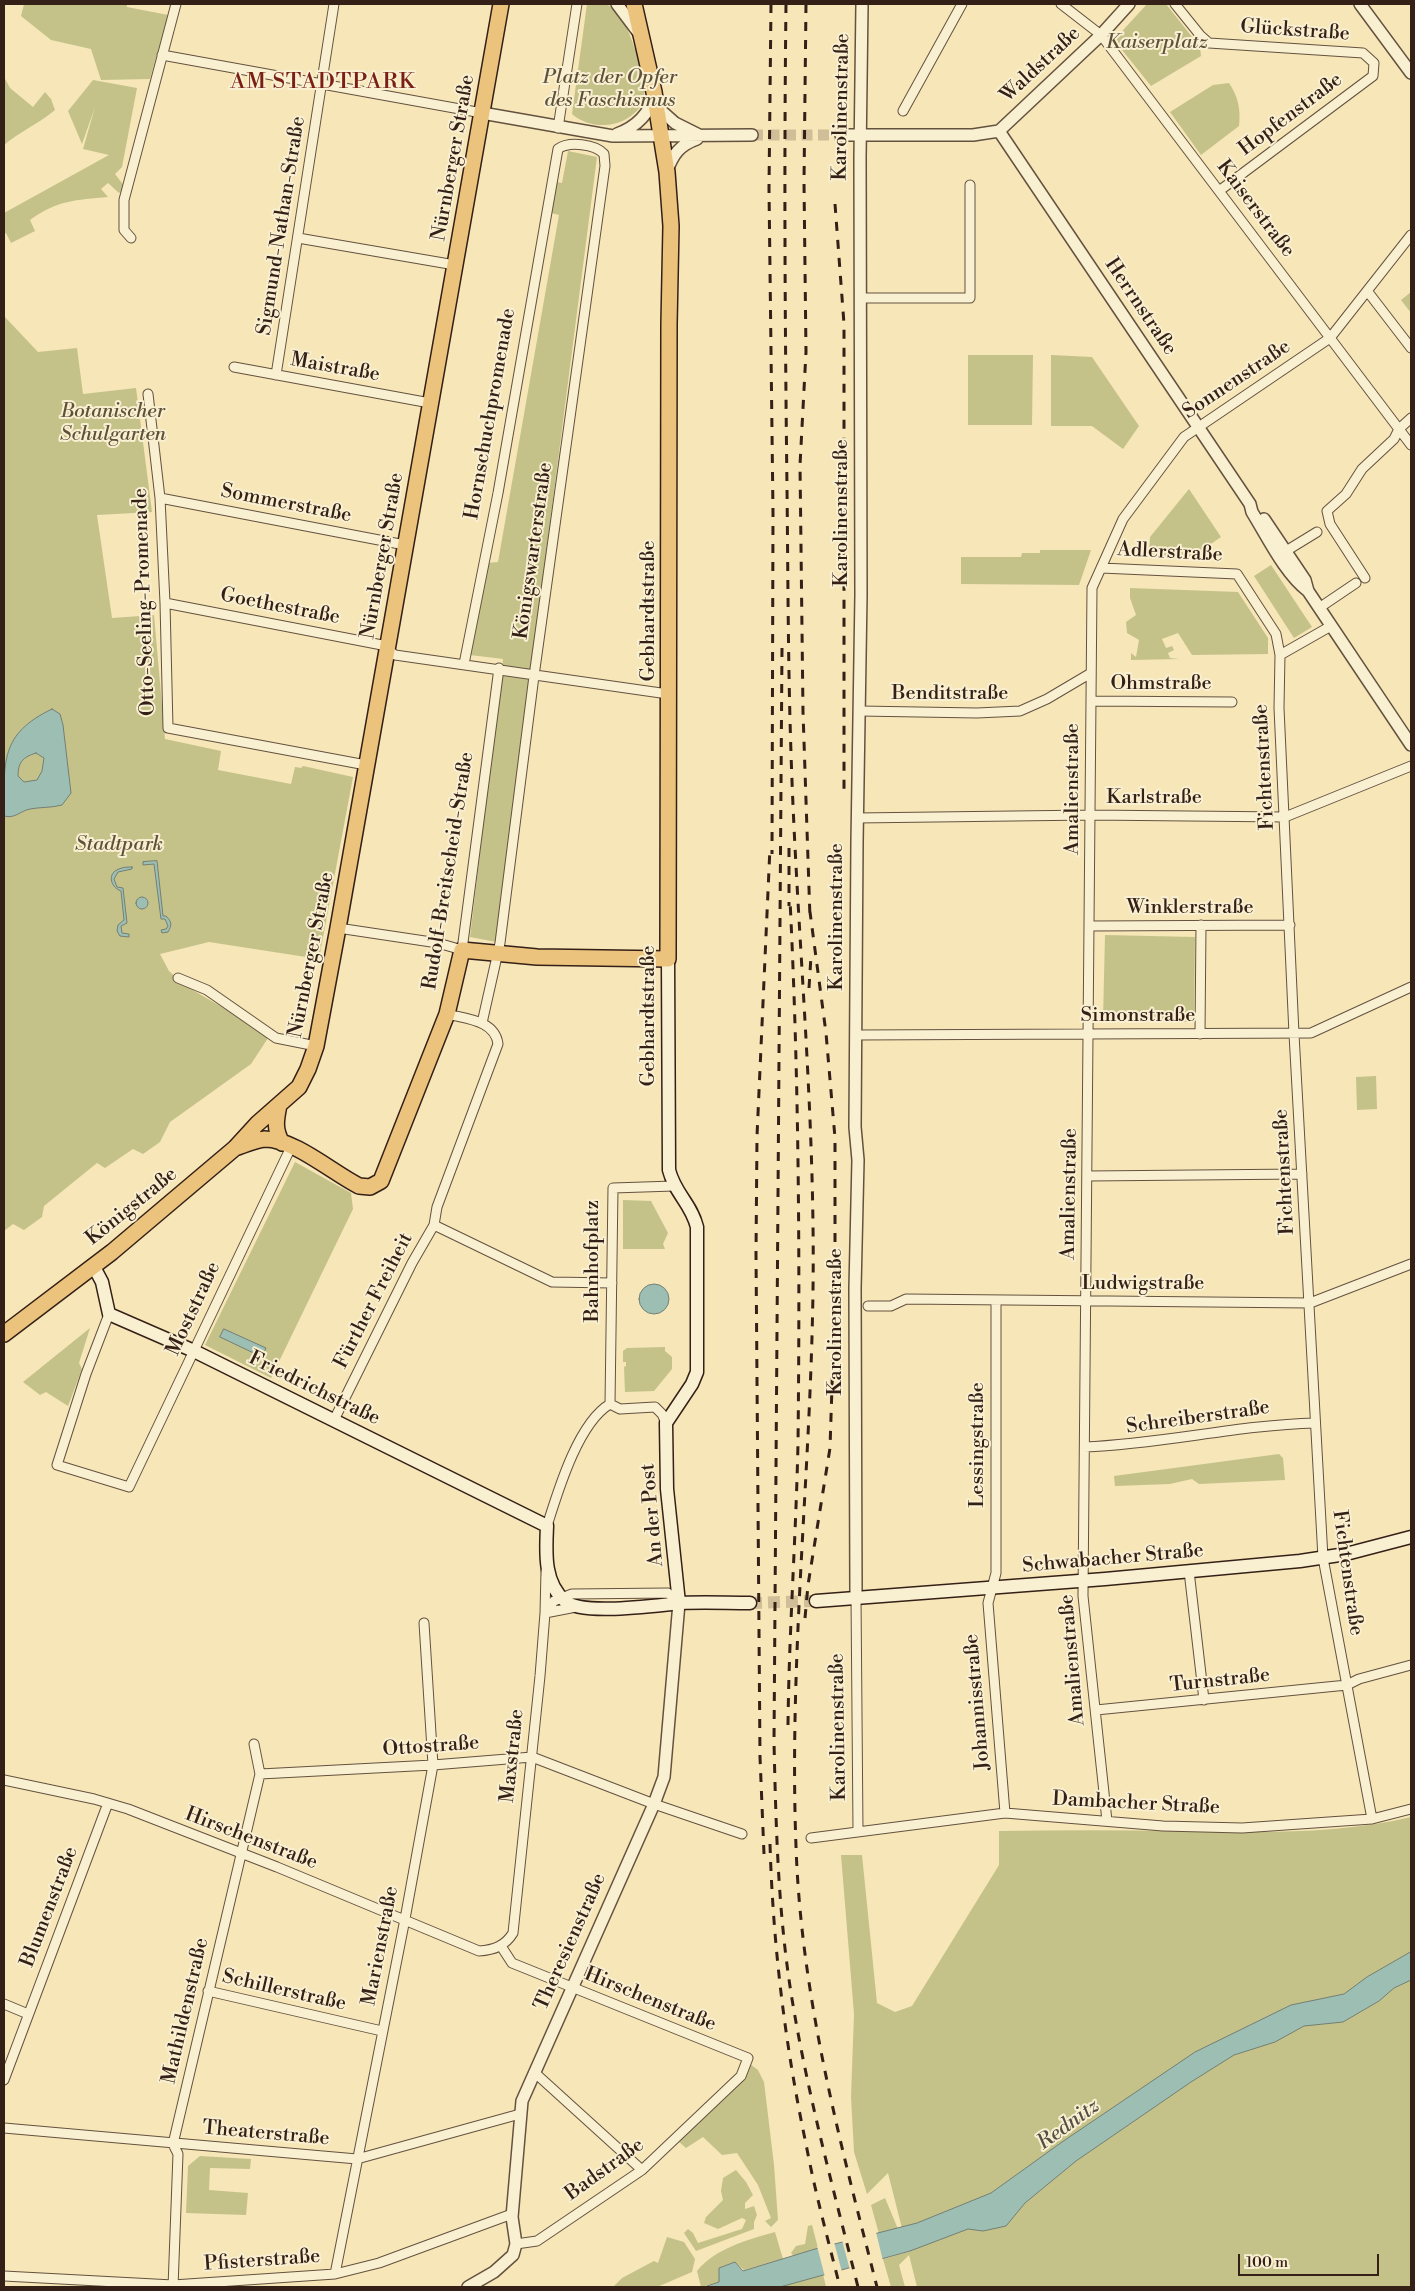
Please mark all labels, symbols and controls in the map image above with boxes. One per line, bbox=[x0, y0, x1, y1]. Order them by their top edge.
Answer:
street label: Glückstraße bbox=[1240, 15, 1350, 47]
street label: Waldstraße bbox=[996, 22, 1086, 108]
park label: Kaiserplatz bbox=[1106, 31, 1208, 55]
street label: Karolinenstraße bbox=[829, 33, 855, 181]
park label: Platz der Opfer des Faschismus bbox=[543, 66, 677, 113]
street label: Hopfenstraße bbox=[1234, 68, 1348, 162]
district label: AM STADTPARK bbox=[229, 70, 417, 96]
street label: Nürnberger Straße bbox=[428, 73, 480, 243]
street label: Sigmund-Nathan-Straße bbox=[253, 115, 311, 337]
street label: Kaiserstraße bbox=[1211, 156, 1299, 262]
street label: Herrnstraße bbox=[1099, 254, 1181, 360]
street label: Hornschuchpromenade bbox=[461, 306, 521, 522]
street label: Sonnenstraße bbox=[1179, 335, 1295, 425]
street label: Maistraße bbox=[288, 348, 382, 388]
park label: Botanischer Schulgarten bbox=[60, 400, 166, 447]
street label: Karolinenstraße bbox=[830, 439, 854, 587]
street label: Königswarterstraße bbox=[510, 461, 558, 641]
street label: Nürnberger Straße bbox=[357, 471, 409, 641]
street label: Sommerstraße bbox=[219, 480, 353, 528]
street label: Otto-Seeling-Promenade bbox=[129, 488, 161, 716]
street label: Adlerstraße bbox=[1117, 538, 1223, 568]
street label: Gebhardtstraße bbox=[637, 540, 661, 682]
street label: Goethestraße bbox=[218, 584, 342, 630]
street label: Ohmstraße bbox=[1110, 672, 1212, 696]
street label: Benditstraße bbox=[892, 682, 1008, 706]
street label: Fichtenstraße bbox=[1250, 703, 1280, 831]
street label: Amalienstraße bbox=[1061, 723, 1085, 855]
street label: Rudolf-Breitscheid-Straße bbox=[418, 750, 480, 992]
street label: Karlstraße bbox=[1106, 786, 1202, 810]
park label: Stadtpark bbox=[75, 833, 163, 857]
street label: Karolinenstraße bbox=[825, 843, 849, 991]
street label: Nürnberger Straße bbox=[284, 870, 340, 1040]
street label: Winklerstraße bbox=[1126, 896, 1254, 920]
street label: Gebhardtstraße bbox=[637, 945, 661, 1087]
street label: Simonstraße bbox=[1081, 1004, 1195, 1028]
street label: Fichtenstraße bbox=[1270, 1108, 1300, 1236]
street label: Amalienstraße bbox=[1057, 1128, 1083, 1260]
street label: Königstraße bbox=[81, 1163, 183, 1251]
street label: Bahnhofplatz bbox=[581, 1200, 605, 1322]
street label: Fürther Freiheit bbox=[329, 1229, 419, 1373]
street label: Karolinenstraße bbox=[824, 1248, 848, 1396]
street label: Moststraße bbox=[162, 1258, 226, 1360]
street label: Ludwigstraße bbox=[1082, 1272, 1204, 1296]
street label: Friedrichstraße bbox=[244, 1347, 384, 1431]
street label: Lessingstraße bbox=[966, 1382, 990, 1508]
street label: Schreiberstraße bbox=[1125, 1396, 1271, 1440]
street label: An der Post bbox=[637, 1462, 669, 1568]
street label: Fichtenstraße bbox=[1326, 1509, 1368, 1637]
street label: Schwabacher Straße bbox=[1021, 1539, 1205, 1579]
street label: Amalienstraße bbox=[1055, 1593, 1091, 1727]
street label: Johannisstraße bbox=[960, 1633, 996, 1771]
street label: Karolinenstraße bbox=[826, 1653, 852, 1801]
street label: Turnstraße bbox=[1169, 1664, 1271, 1698]
street label: Maxstraße bbox=[496, 1708, 530, 1804]
street label: Ottostraße bbox=[382, 1732, 480, 1762]
street label: Dambacher Straße bbox=[1051, 1788, 1221, 1820]
street label: Hirschenstraße bbox=[181, 1803, 321, 1875]
street label: Blumenstraße bbox=[16, 1843, 84, 1971]
street label: Theresienstraße bbox=[530, 1870, 612, 2014]
street label: Marienstraße bbox=[358, 1884, 404, 2008]
street label: Mathildenstraße bbox=[158, 1936, 214, 2086]
street label: Hirschenstraße bbox=[581, 1963, 719, 2037]
street label: Schillerstraße bbox=[220, 1965, 348, 2017]
water label: Rednitz bbox=[1033, 2094, 1105, 2156]
street label: Theaterstraße bbox=[201, 2116, 331, 2152]
street label: Badstraße bbox=[561, 2133, 649, 2207]
scale bar bbox=[1240, 2244, 1381, 2276]
street label: Pfisterstraße bbox=[203, 2245, 321, 2277]
text: 100 m bbox=[1246, 2253, 1288, 2272]

